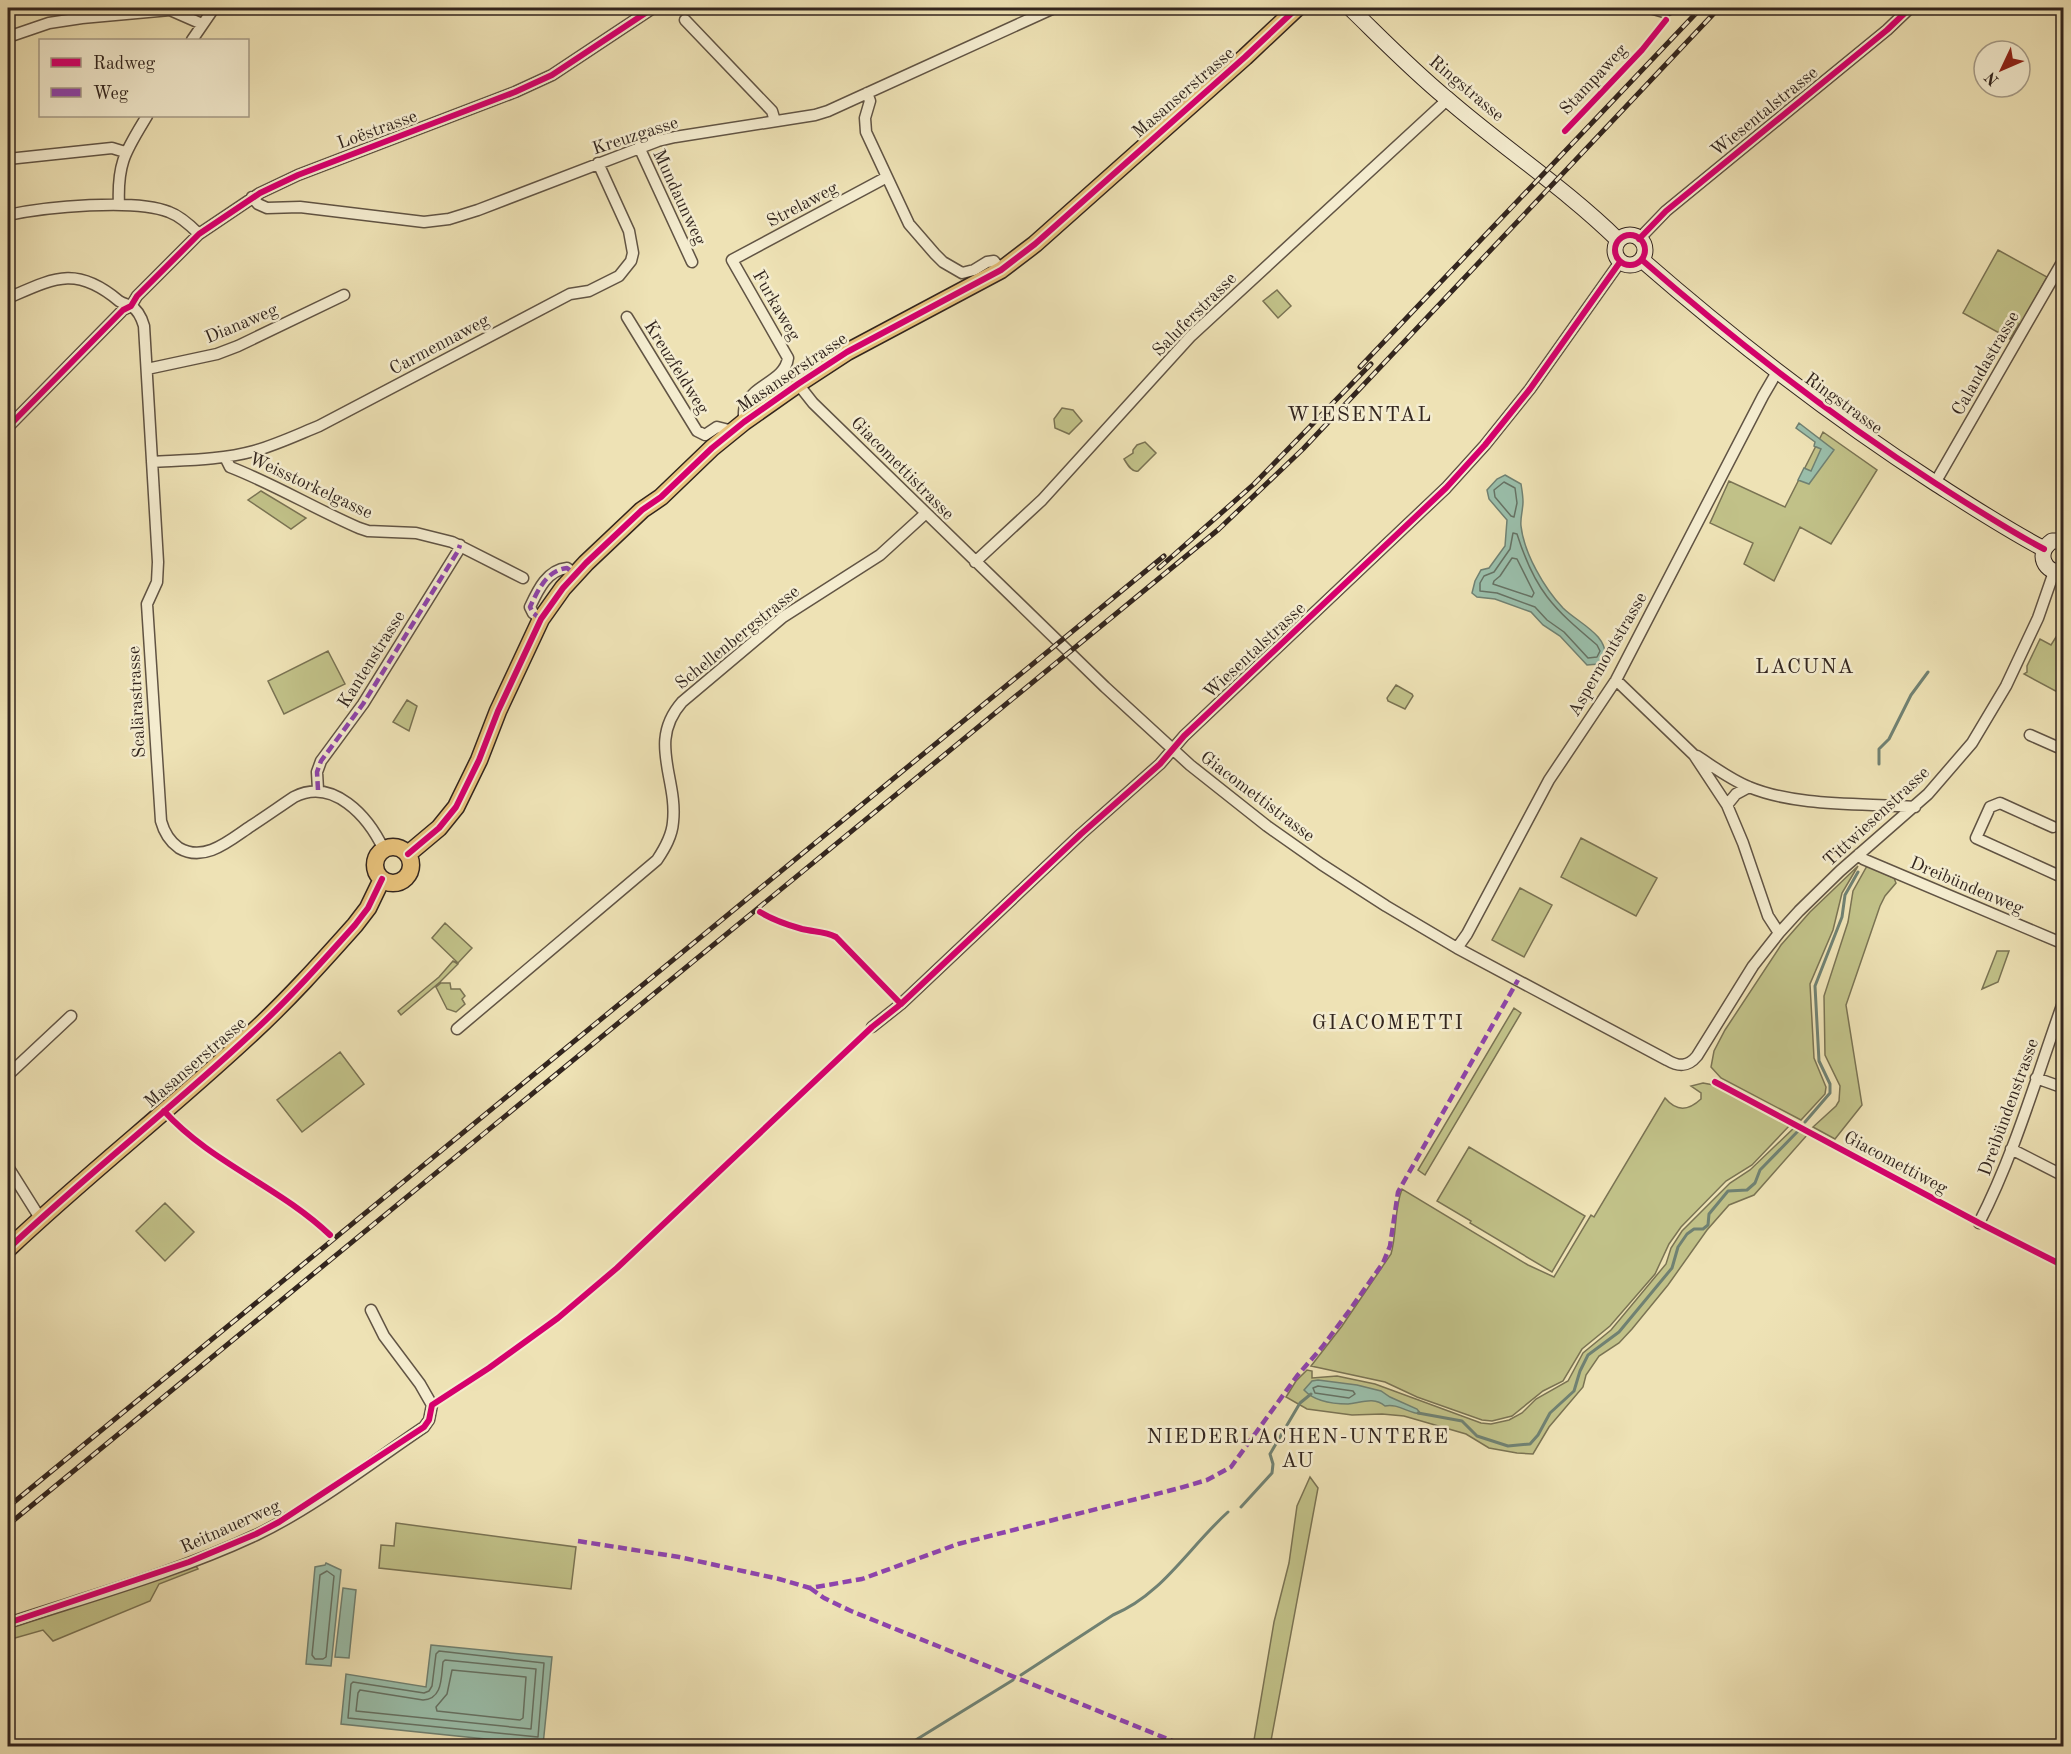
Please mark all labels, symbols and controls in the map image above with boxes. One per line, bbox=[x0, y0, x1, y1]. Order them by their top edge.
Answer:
legend bbox=[39, 39, 249, 117]
north arrow bbox=[1972, 39, 2032, 99]
street label: Stampaweg bbox=[1557, 41, 1631, 119]
street label: Masanserstrasse bbox=[1129, 44, 1238, 142]
street label: Ringstrasse bbox=[1426, 52, 1507, 125]
text: Radweg bbox=[93, 55, 156, 73]
street label: Wiesentalstrasse bbox=[1708, 63, 1821, 160]
text: N bbox=[1982, 68, 2003, 88]
text: Weg bbox=[93, 85, 129, 103]
street label: Loëstrasse bbox=[335, 107, 420, 153]
street label: Kreuzgasse bbox=[590, 114, 681, 158]
street label: Mundaunweg bbox=[649, 147, 709, 248]
street label: Strelaweg bbox=[764, 179, 841, 231]
street label: Furkaweg bbox=[749, 267, 804, 344]
street label: Saluferstrasse bbox=[1149, 269, 1240, 360]
street label: Dianaweg bbox=[202, 300, 281, 347]
street label: Calandastrasse bbox=[1949, 308, 2023, 419]
street label: Carmennaweg bbox=[387, 311, 492, 379]
street label: Kreuzfeldweg bbox=[640, 318, 712, 418]
street label: Masanserstrasse bbox=[734, 330, 851, 416]
street label: Ringstrasse bbox=[1801, 370, 1886, 438]
district label: WIESENTAL bbox=[1287, 405, 1433, 426]
street label: Giacomettistrasse bbox=[847, 414, 957, 524]
street label: Weisstorkelgasse bbox=[246, 449, 375, 522]
street label: Schellenbergstrasse bbox=[672, 582, 803, 693]
street label: Aspermontstrasse bbox=[1565, 589, 1651, 720]
street label: Wiesentalstrasse bbox=[1200, 599, 1309, 702]
street label: Kantenstrasse bbox=[335, 608, 409, 711]
street label: Scalärastrasse bbox=[125, 645, 149, 758]
district label: LACUNA bbox=[1755, 657, 1855, 678]
street label: Giacomettistrasse bbox=[1197, 748, 1318, 845]
street label: Tittwiesenstrasse bbox=[1820, 763, 1933, 870]
street label: Dreibündenweg bbox=[1907, 854, 2026, 918]
district label: GIACOMETTI bbox=[1312, 1013, 1464, 1034]
street label: Masanserstrasse bbox=[141, 1014, 250, 1112]
street label: Dreibündenstrasse bbox=[1976, 1036, 2042, 1178]
street label: Giacomettiweg bbox=[1841, 1128, 1951, 1198]
district label: NIEDERLACHEN-UNTERE AU bbox=[1146, 1427, 1450, 1472]
street label: Reitnauerweg bbox=[178, 1497, 283, 1557]

